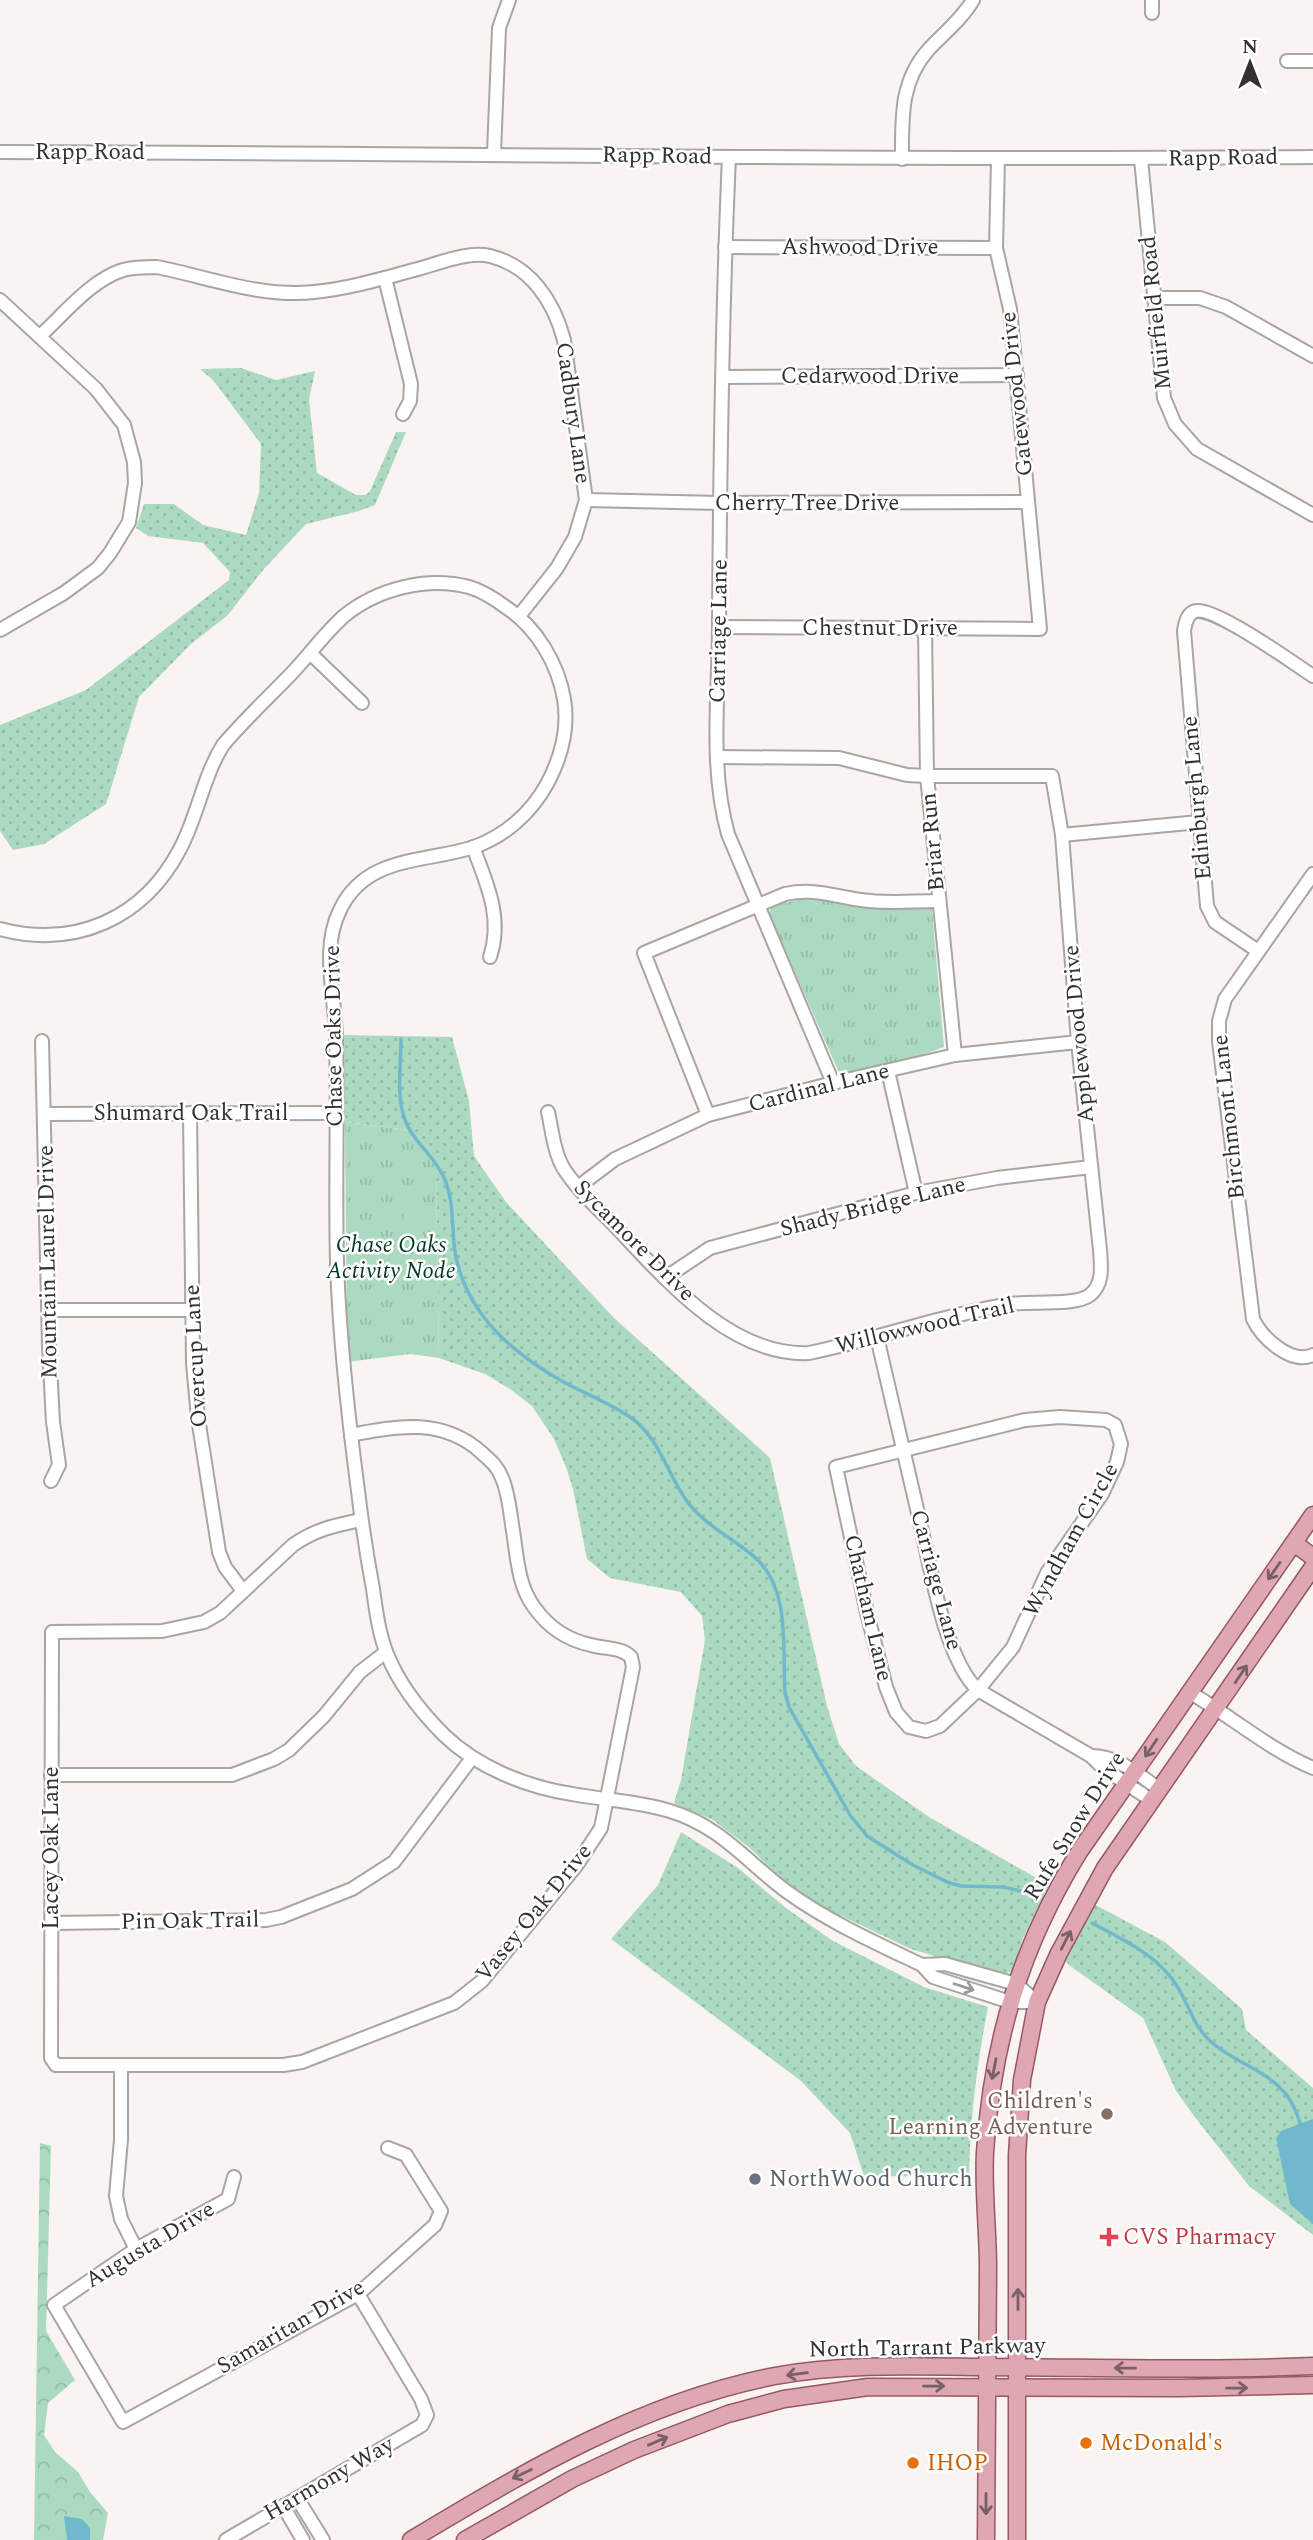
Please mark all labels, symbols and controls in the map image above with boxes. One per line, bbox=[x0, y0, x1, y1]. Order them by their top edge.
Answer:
north arrow bbox=[1215, 28, 1285, 98]
text: N bbox=[1242, 33, 1258, 62]
street label: Rapp Road bbox=[35, 135, 145, 170]
street label: Rapp Road bbox=[602, 138, 713, 174]
street label: Rapp Road bbox=[1168, 140, 1279, 176]
street label: Ashwood Drive bbox=[781, 230, 939, 265]
street label: Muirfield Road bbox=[1130, 234, 1182, 392]
street label: Gatewood Drive bbox=[991, 310, 1043, 478]
street label: Cadbury Lane bbox=[546, 340, 600, 486]
street label: Cedarwood Drive bbox=[781, 359, 959, 394]
street label: Cherry Tree Drive bbox=[715, 486, 899, 521]
street label: Carriage Lane bbox=[700, 559, 738, 703]
street label: Chestnut Drive bbox=[802, 611, 958, 646]
street label: Edinburgh Lane bbox=[1172, 714, 1222, 882]
street label: Briar Run bbox=[911, 791, 955, 893]
street label: Applewood Drive bbox=[1054, 944, 1104, 1124]
street label: Chase Oaks Drive bbox=[315, 945, 353, 1127]
street label: Birchmont Lane bbox=[1203, 1033, 1255, 1201]
street label: Cardinal Lane bbox=[745, 1054, 893, 1122]
street label: Shumard Oak Trail bbox=[94, 1096, 288, 1131]
street label: Mountain Laurel Drive bbox=[28, 1145, 68, 1379]
street label: Shady Bridge Lane bbox=[776, 1167, 970, 1247]
street label: Sycamore Drive bbox=[565, 1172, 703, 1310]
park label: Chase Oaks Activity Node bbox=[325, 1228, 456, 1289]
street label: Overcup Lane bbox=[175, 1284, 217, 1428]
street label: Willowwood Trail bbox=[832, 1288, 1018, 1364]
street label: Wyndham Circle bbox=[1014, 1456, 1128, 1624]
street label: Carriage Lane bbox=[900, 1506, 972, 1654]
street label: Chatham Lane bbox=[834, 1531, 902, 1685]
one-way arrow bbox=[1267, 1561, 1281, 1580]
one-way arrow bbox=[1234, 1664, 1248, 1684]
one-way arrow bbox=[1144, 1738, 1158, 1757]
street label: Rufe Snow Drive bbox=[1015, 1745, 1135, 1907]
street label: Lacey Oak Lane bbox=[34, 1766, 69, 1930]
street label: Vasey Oak Drive bbox=[467, 1836, 601, 1990]
street label: Pin Oak Trail bbox=[120, 1902, 260, 1940]
one-way arrow bbox=[1059, 1930, 1073, 1951]
one-way arrow bbox=[952, 1982, 974, 1994]
one-way arrow bbox=[987, 2057, 1001, 2080]
place label: Children's Learning Adventure bbox=[888, 2084, 1093, 2145]
marker: Children's Learning Adventure bbox=[1099, 2106, 1115, 2122]
place label: NorthWood Church bbox=[769, 2162, 973, 2197]
marker: NorthWood Church bbox=[747, 2171, 763, 2187]
street label: Augusta Drive bbox=[78, 2192, 222, 2298]
place label: CVS Pharmacy bbox=[1123, 2220, 1276, 2255]
marker: CVS Pharmacy bbox=[1101, 2229, 1117, 2245]
street label: Samaritan Drive bbox=[210, 2270, 372, 2384]
one-way arrow bbox=[1011, 2287, 1025, 2310]
street label: North Tarrant Parkway bbox=[808, 2328, 1047, 2368]
one-way arrow bbox=[1114, 2361, 1137, 2375]
one-way arrow bbox=[786, 2367, 808, 2380]
one-way arrow bbox=[922, 2379, 945, 2393]
one-way arrow bbox=[1225, 2381, 1248, 2395]
place label: McDonald's bbox=[1100, 2426, 1223, 2461]
street label: Harmony Way bbox=[257, 2427, 402, 2531]
one-way arrow bbox=[646, 2433, 668, 2446]
marker: McDonald's bbox=[1078, 2435, 1094, 2451]
place label: IHOP bbox=[927, 2446, 988, 2481]
marker: IHOP bbox=[905, 2455, 921, 2471]
one-way arrow bbox=[512, 2468, 533, 2482]
one-way arrow bbox=[979, 2492, 993, 2515]

